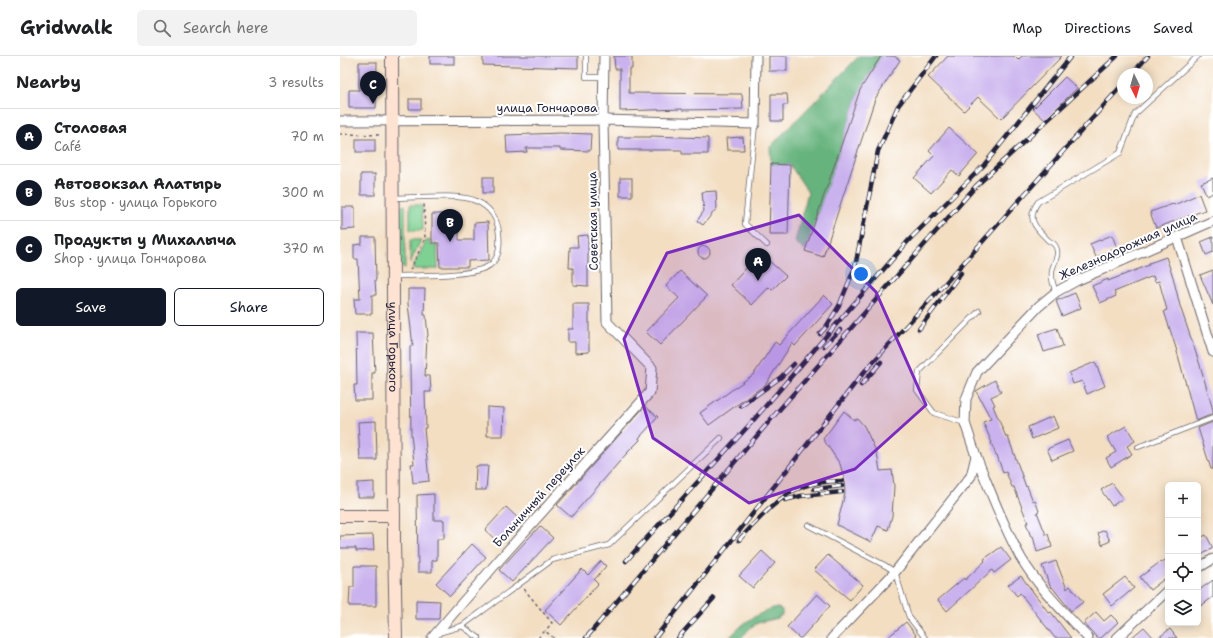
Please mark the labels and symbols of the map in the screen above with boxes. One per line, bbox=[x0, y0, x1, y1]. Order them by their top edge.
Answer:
north arrow bbox=[1117, 68, 1153, 104]
pin: C bbox=[360, 71, 386, 104]
street label: улица Гончарова bbox=[496, 100, 598, 116]
street label: Советская улица bbox=[584, 171, 602, 271]
street label: Железнодорожная улица bbox=[1057, 208, 1200, 284]
pin: B bbox=[437, 209, 463, 242]
pin: A bbox=[745, 248, 771, 281]
your location bbox=[851, 264, 871, 284]
street label: улица Горького bbox=[385, 302, 401, 392]
street label: Больничный переулок bbox=[489, 443, 589, 551]

